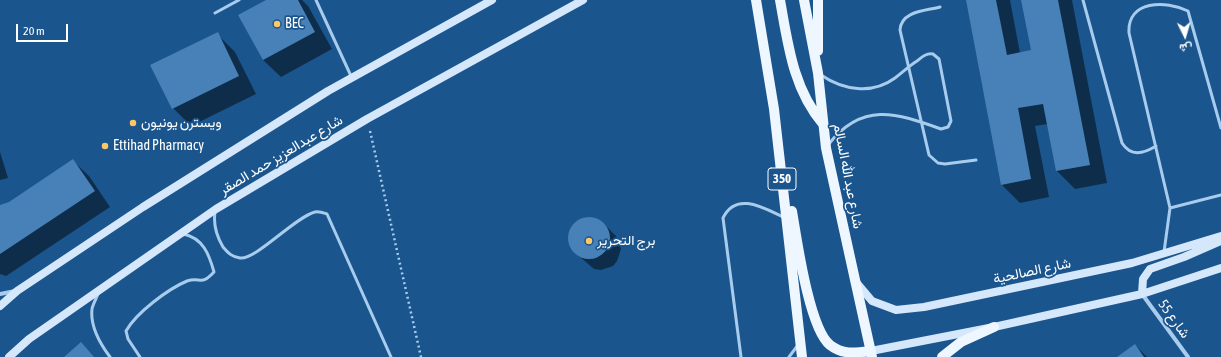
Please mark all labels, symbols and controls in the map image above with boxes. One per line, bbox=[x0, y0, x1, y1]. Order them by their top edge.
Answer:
scale bar bbox=[18, 16, 70, 42]
place label: BEC bbox=[285, 16, 304, 32]
north arrow bbox=[1165, 16, 1205, 56]
marker: BEC bbox=[272, 19, 282, 29]
text: 20 m bbox=[23, 24, 45, 38]
text: ش bbox=[1179, 41, 1193, 55]
street label: شارع عبدالعزيز حمد الصقر bbox=[216, 111, 346, 199]
place label: ويسترن يونيون bbox=[141, 115, 222, 131]
marker: ويسترن يونيون bbox=[128, 118, 138, 128]
street label: شارع عبد الله السالم bbox=[830, 122, 866, 230]
place label: Ettihad Pharmacy bbox=[113, 138, 204, 154]
marker: Ettihad Pharmacy bbox=[100, 141, 110, 151]
road number: 350 bbox=[768, 168, 796, 190]
place label: برج التحرير bbox=[597, 233, 655, 249]
marker: برج التحرير bbox=[584, 236, 594, 246]
street label: شارع الصالحية bbox=[992, 255, 1072, 287]
street label: شارع 55 bbox=[1154, 297, 1194, 341]

